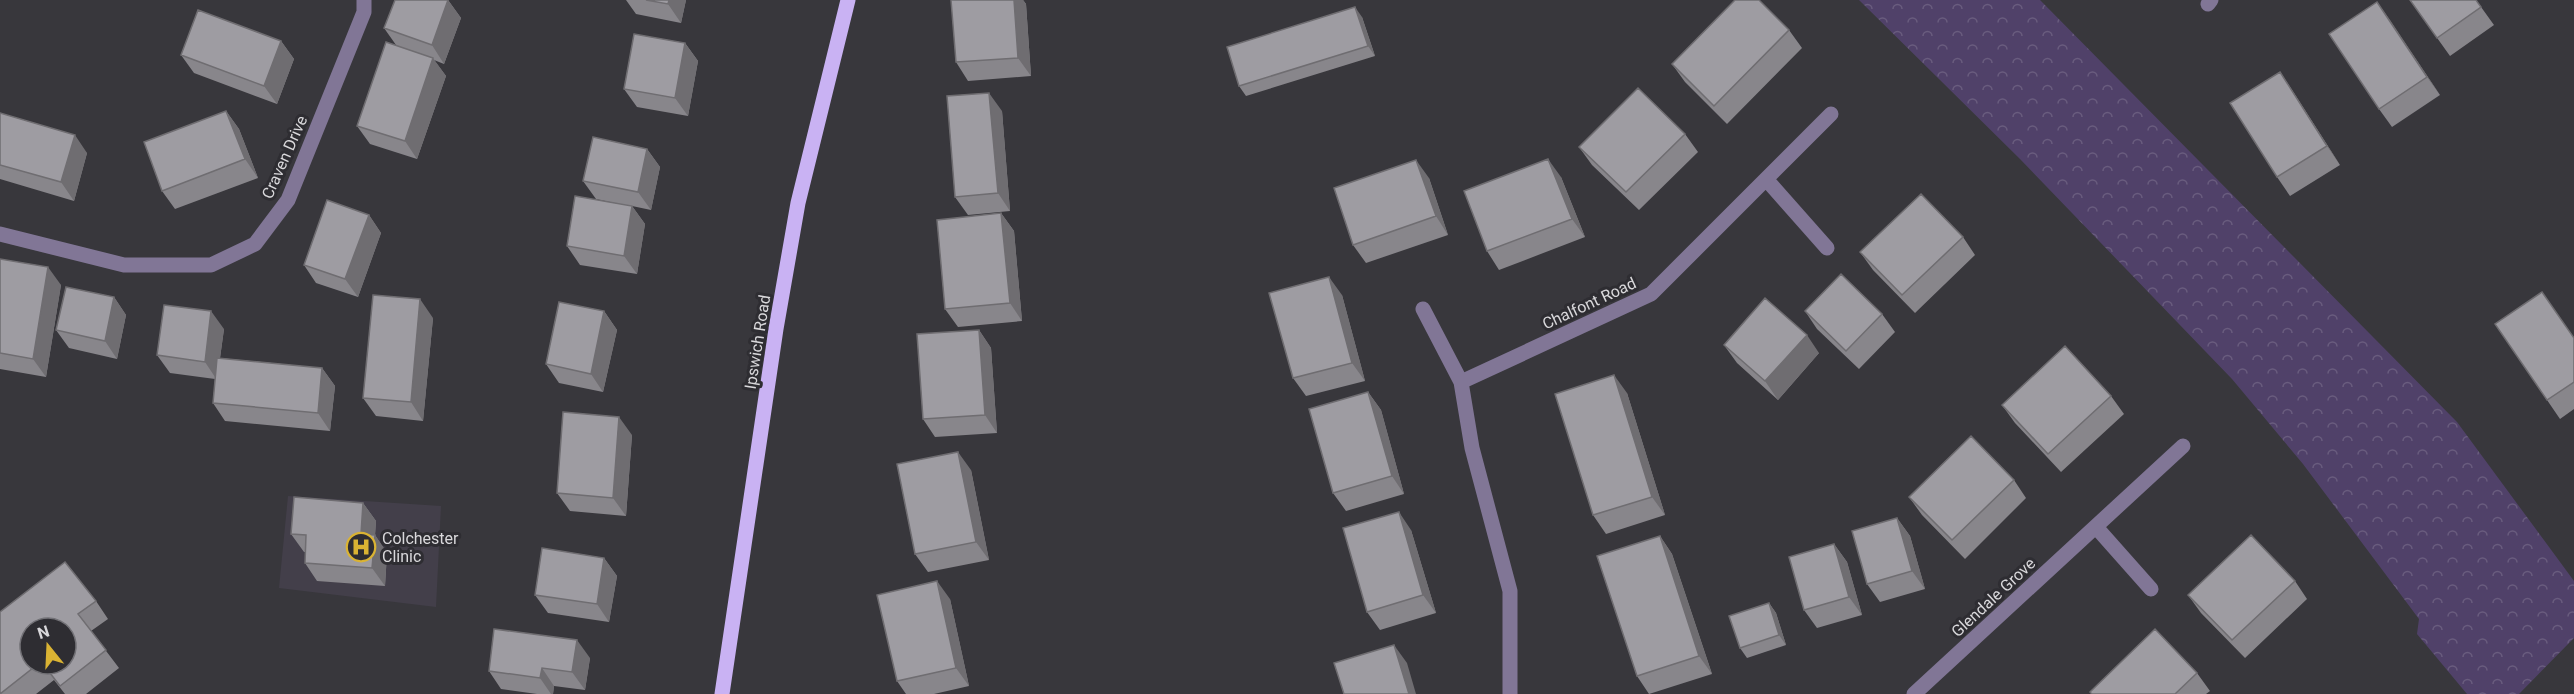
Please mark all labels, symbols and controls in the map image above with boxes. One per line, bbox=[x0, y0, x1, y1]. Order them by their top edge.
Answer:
street label: Craven Drive bbox=[258, 113, 311, 202]
street label: Chalfont Road bbox=[1539, 273, 1639, 333]
street label: Ipswich Road bbox=[741, 293, 774, 391]
place label: Colchester Clinic bbox=[382, 529, 459, 566]
hospital icon: Colchester Clinic bbox=[345, 531, 377, 563]
street label: Glendale Grove bbox=[1948, 554, 2039, 641]
north arrow bbox=[18, 616, 78, 676]
text: N bbox=[35, 621, 52, 643]

